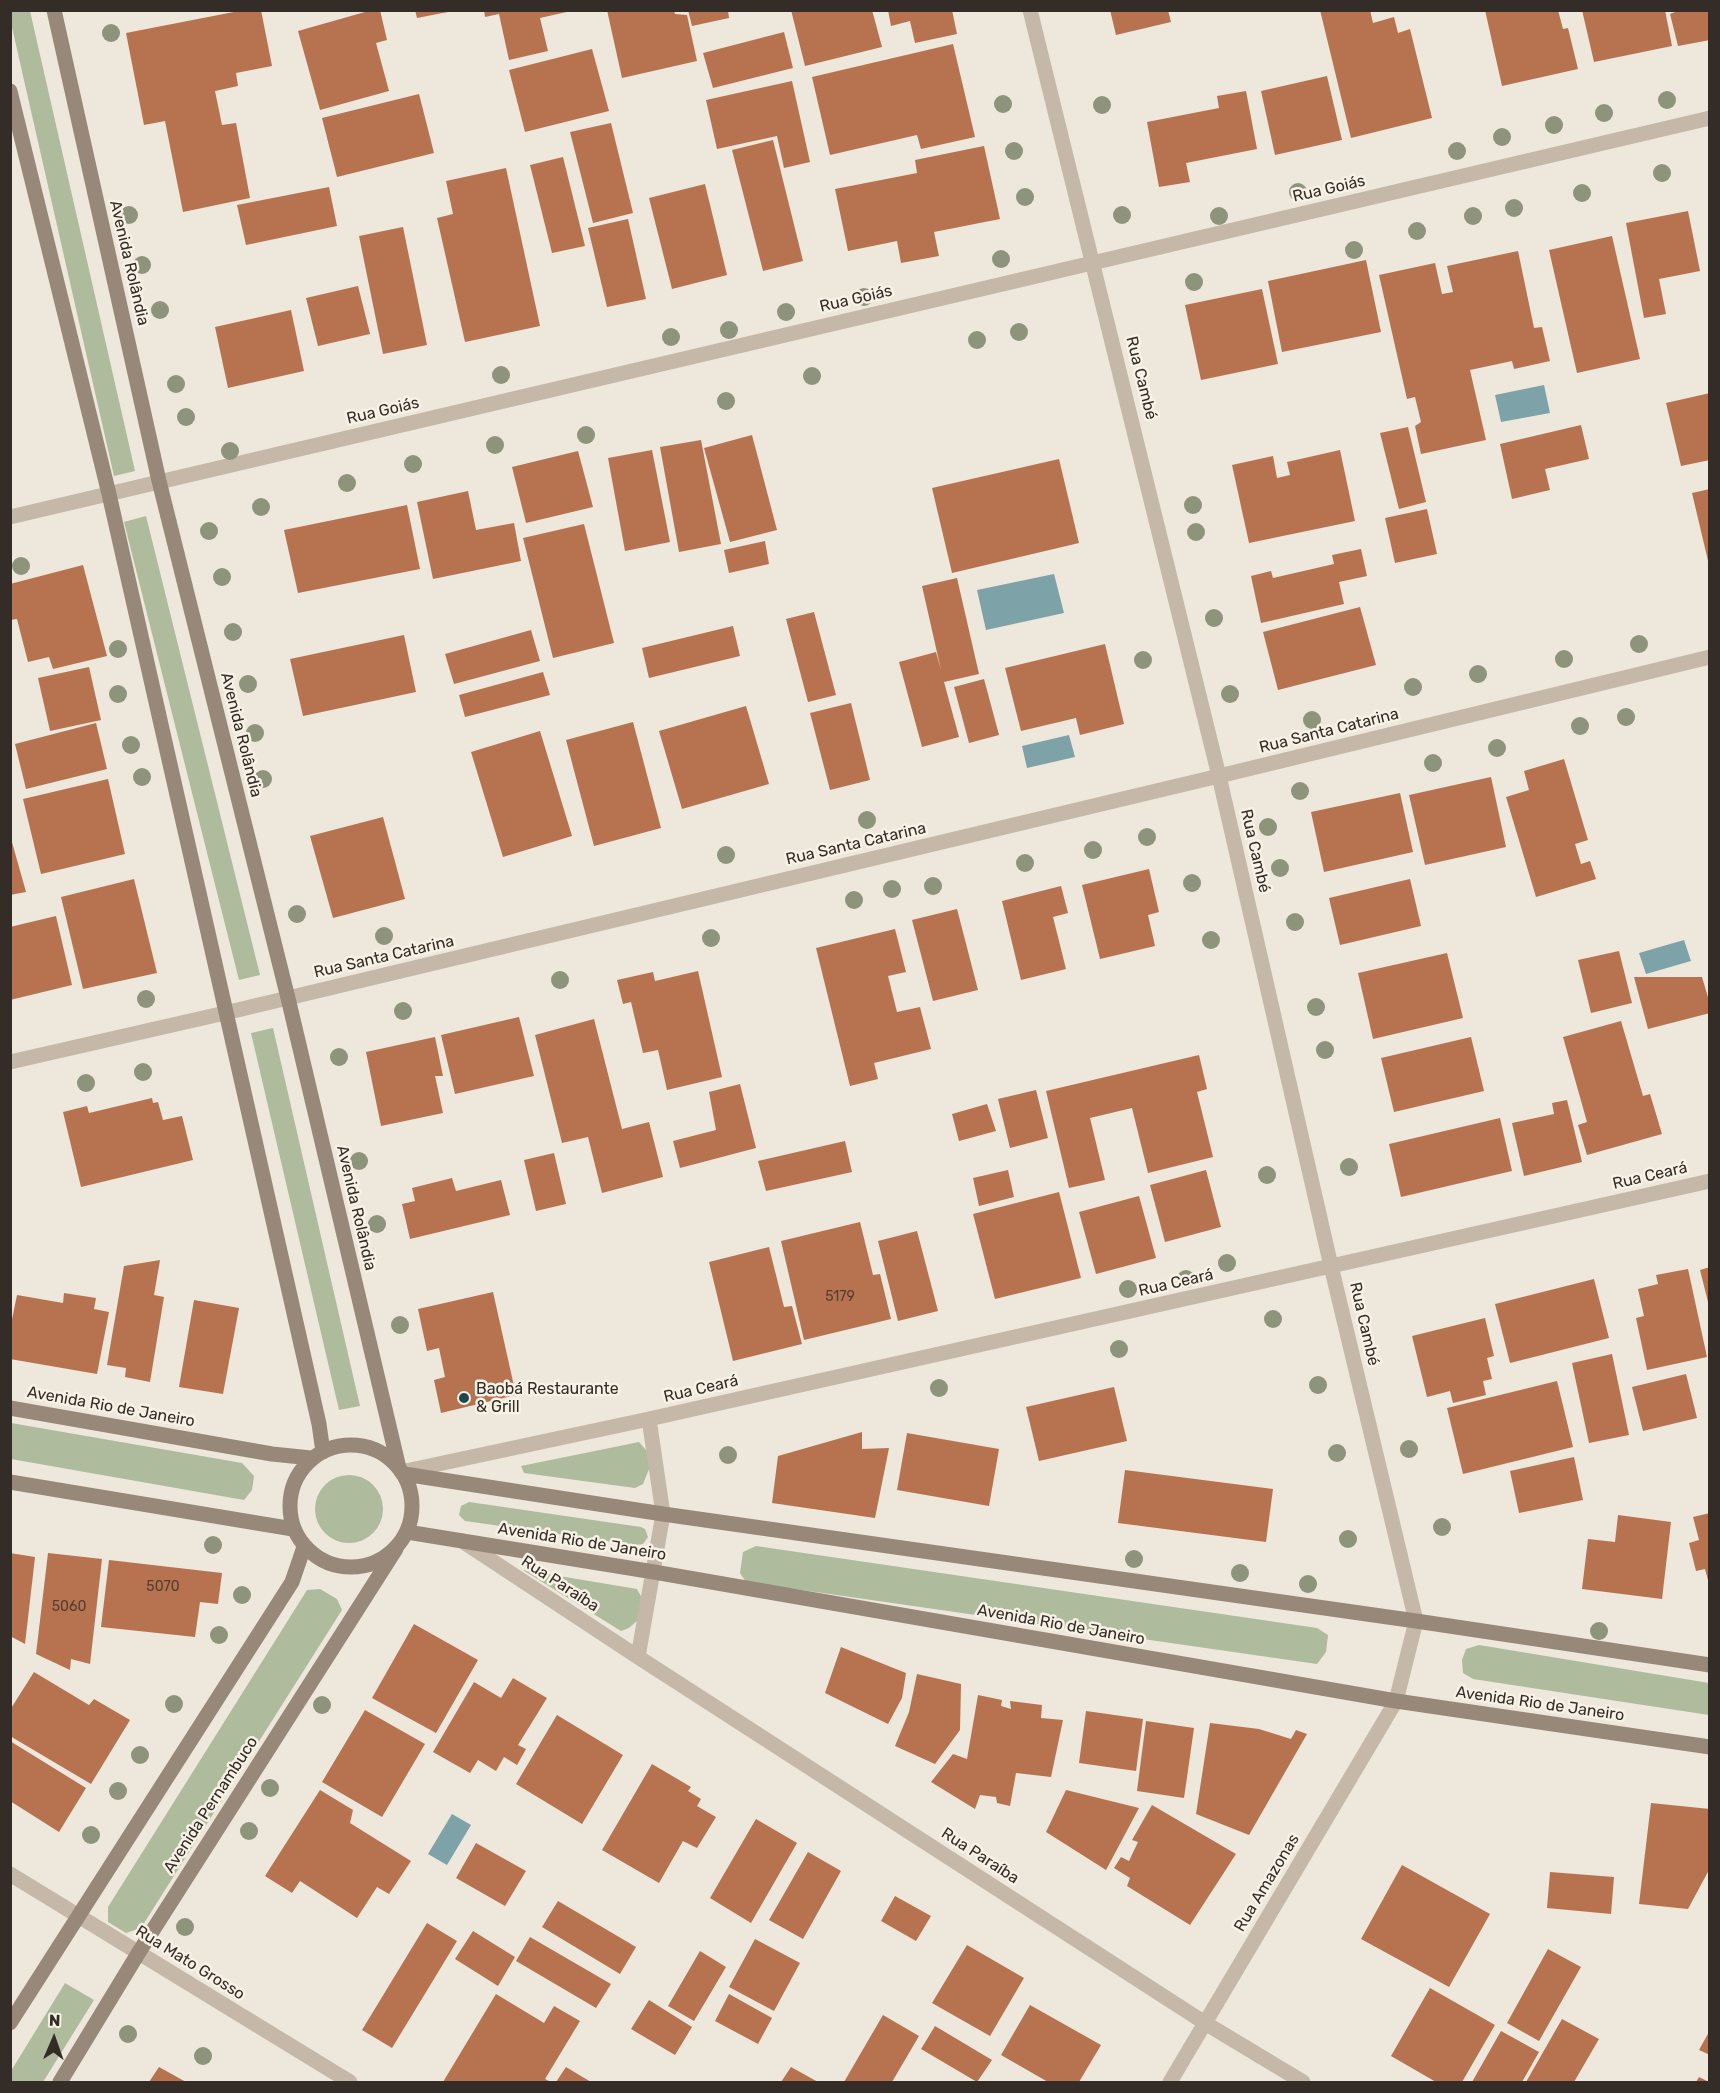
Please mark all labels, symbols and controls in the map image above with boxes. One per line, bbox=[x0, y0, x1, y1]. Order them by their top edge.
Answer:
street label: Rua Goiás bbox=[1291, 171, 1367, 207]
street label: Avenida Rolândia bbox=[105, 199, 153, 327]
street label: Rua Goiás bbox=[818, 281, 894, 317]
street label: Rua Cambé bbox=[1121, 334, 1161, 422]
street label: Rua Goiás bbox=[345, 393, 421, 429]
street label: Avenida Rolândia bbox=[216, 671, 266, 799]
street label: Rua Santa Catarina bbox=[1257, 704, 1401, 758]
street label: Rua Cambé bbox=[1236, 807, 1274, 895]
street label: Rua Santa Catarina bbox=[784, 819, 928, 869]
street label: Rua Santa Catarina bbox=[312, 932, 456, 982]
street label: Avenida Rolândia bbox=[332, 1144, 380, 1272]
street label: Rua Ceará bbox=[1611, 1158, 1689, 1194]
street label: Rua Ceará bbox=[1137, 1265, 1215, 1301]
street label: Rua Cambé bbox=[1345, 1280, 1383, 1368]
house number: 5179 bbox=[825, 1289, 855, 1305]
street label: Rua Ceará bbox=[662, 1371, 740, 1407]
place label: Baobá Restaurante & Grill bbox=[476, 1379, 619, 1417]
street label: Avenida Rio de Janeiro bbox=[26, 1383, 196, 1431]
marker: Baobá Restaurante & Grill bbox=[457, 1391, 471, 1405]
street label: Avenida Rio de Janeiro bbox=[497, 1519, 667, 1565]
street label: Rua Paraíba bbox=[518, 1552, 602, 1616]
house number: 5070 bbox=[146, 1579, 180, 1595]
house number: 5060 bbox=[52, 1599, 86, 1615]
street label: Avenida Rio de Janeiro bbox=[976, 1601, 1146, 1649]
street label: Avenida Rio de Janeiro bbox=[1454, 1683, 1626, 1725]
street label: Avenida Pernambuco bbox=[160, 1733, 262, 1877]
street label: Rua Paraíba bbox=[938, 1824, 1022, 1888]
street label: Rua Amazonas bbox=[1230, 1831, 1304, 1935]
street label: Rua Mato Grosso bbox=[132, 1922, 248, 2004]
north arrow bbox=[24, 2009, 84, 2069]
text: N bbox=[49, 2011, 61, 2030]

